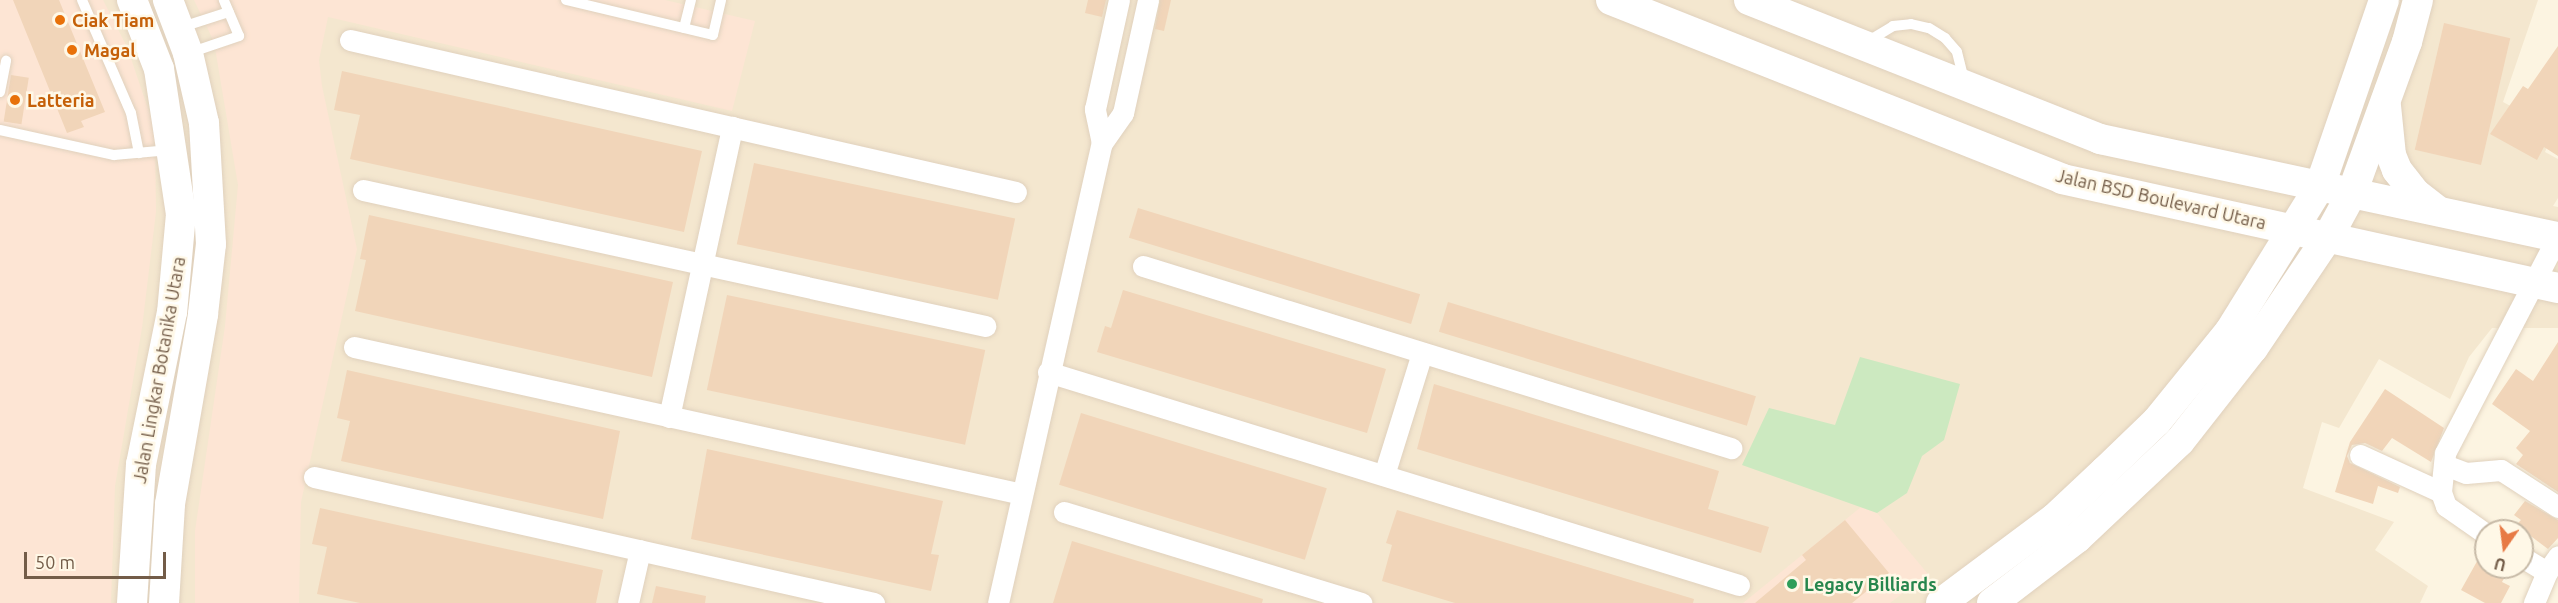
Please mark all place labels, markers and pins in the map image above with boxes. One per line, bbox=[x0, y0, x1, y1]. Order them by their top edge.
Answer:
place label: Ciak Tiam bbox=[72, 9, 154, 31]
marker: Ciak Tiam bbox=[53, 13, 67, 27]
place label: Magal bbox=[84, 39, 136, 61]
marker: Magal bbox=[65, 43, 79, 57]
place label: Latteria bbox=[27, 89, 95, 111]
marker: Latteria bbox=[8, 93, 22, 107]
place label: Legacy Billiards bbox=[1804, 573, 1937, 595]
marker: Legacy Billiards bbox=[1785, 577, 1799, 591]

